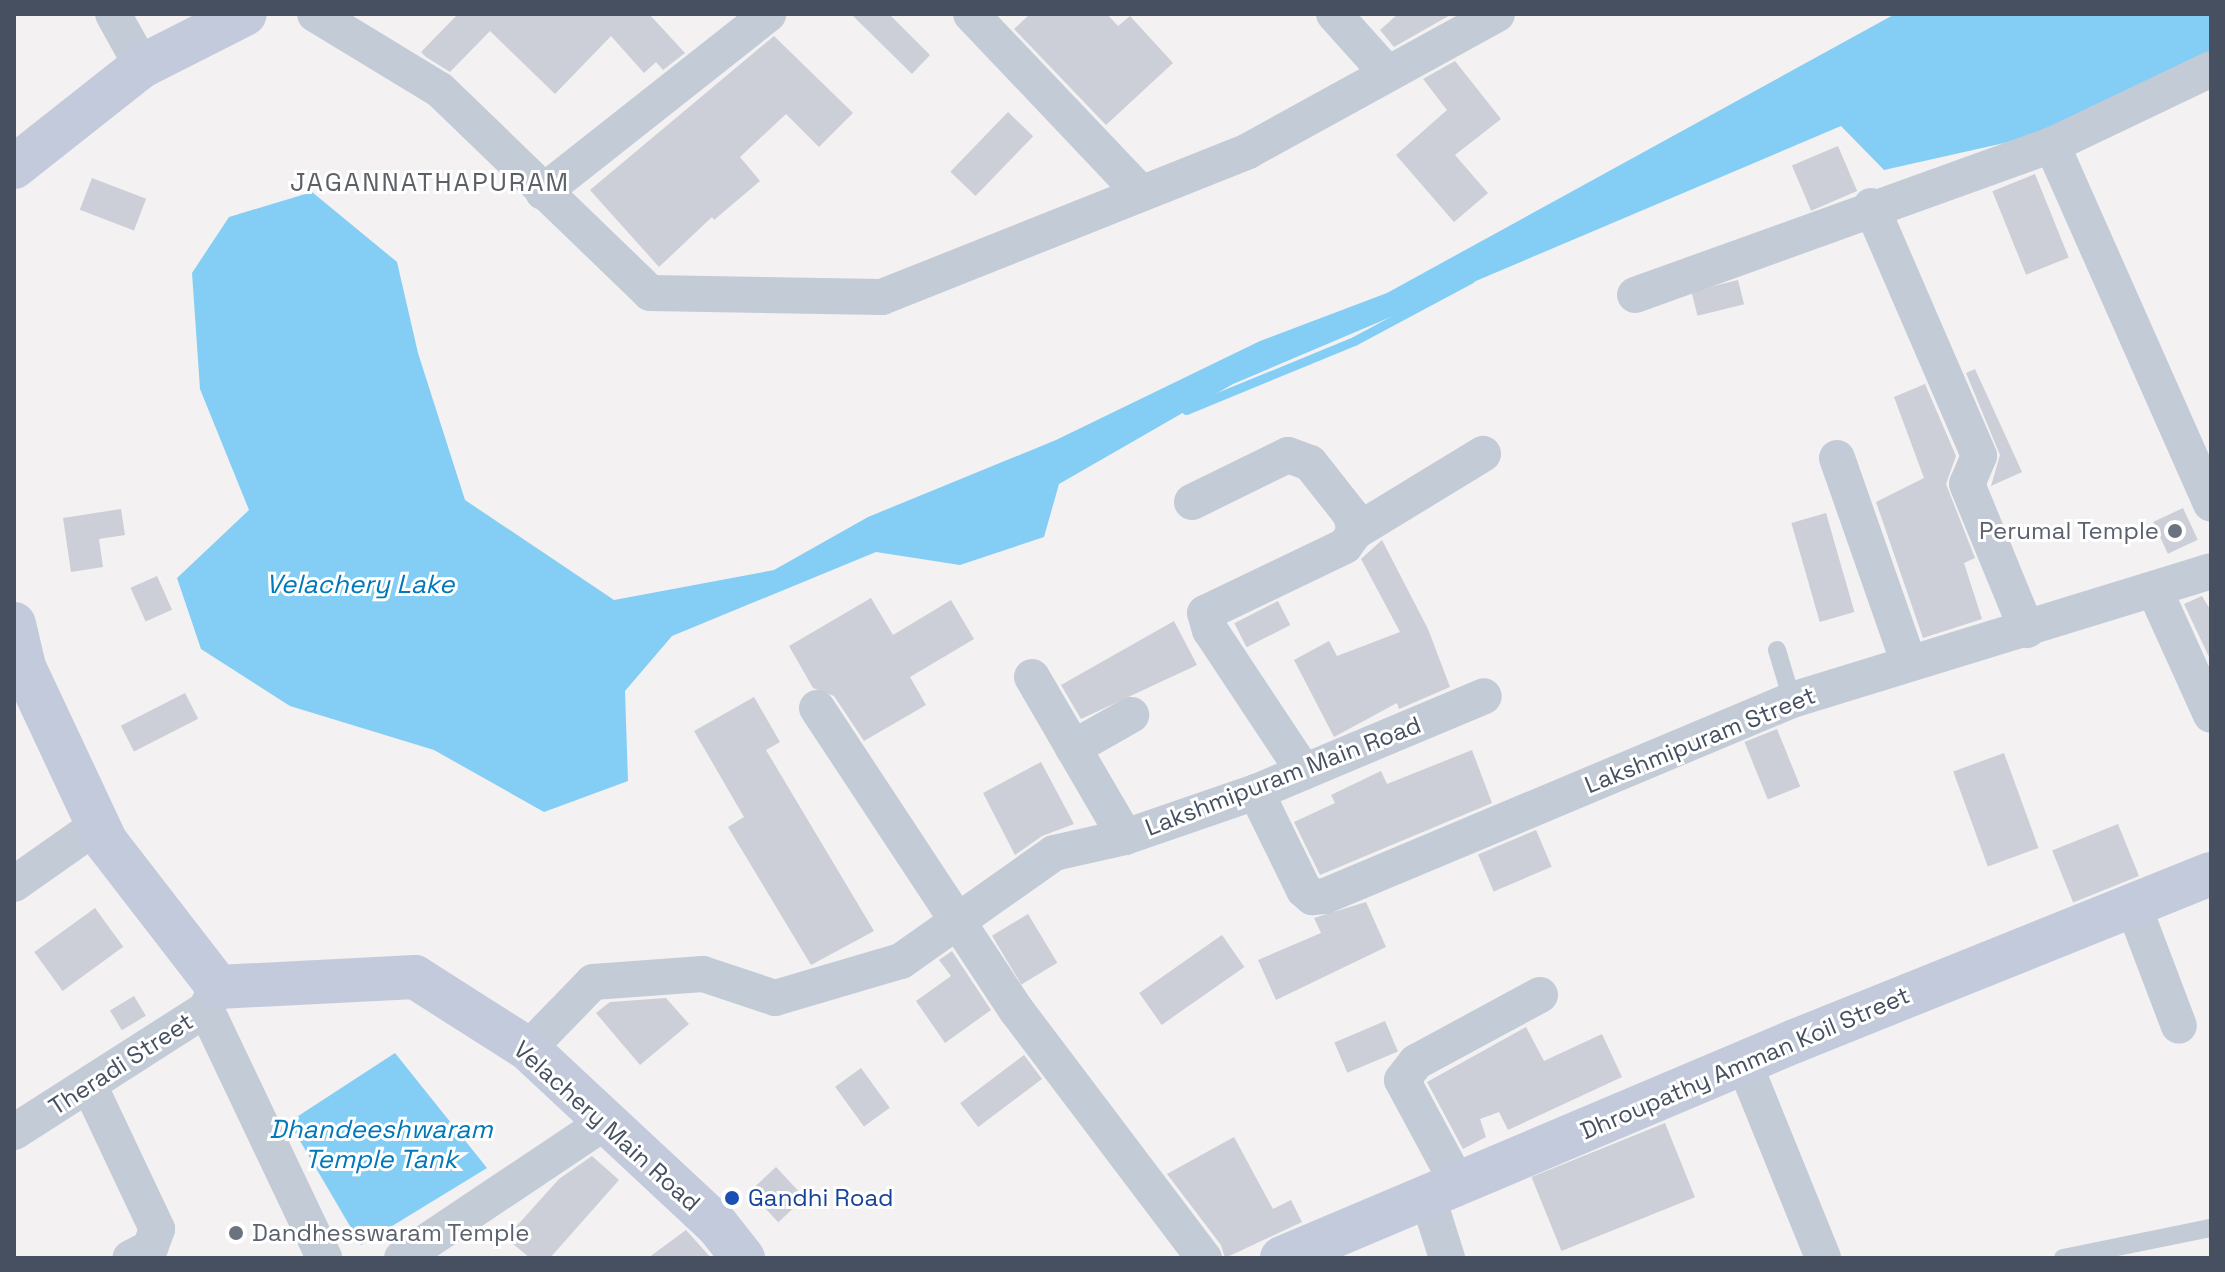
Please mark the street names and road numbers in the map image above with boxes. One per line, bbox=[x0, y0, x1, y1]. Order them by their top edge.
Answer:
street label: Lakshmipuram Street bbox=[1580, 681, 1820, 799]
street label: Lakshmipuram Main Road bbox=[1141, 710, 1425, 842]
street label: Dhroupathy Amman Koil Street bbox=[1576, 980, 1914, 1146]
street label: Theradi Street bbox=[44, 1007, 198, 1121]
street label: Velachery Main Road bbox=[508, 1035, 706, 1217]

